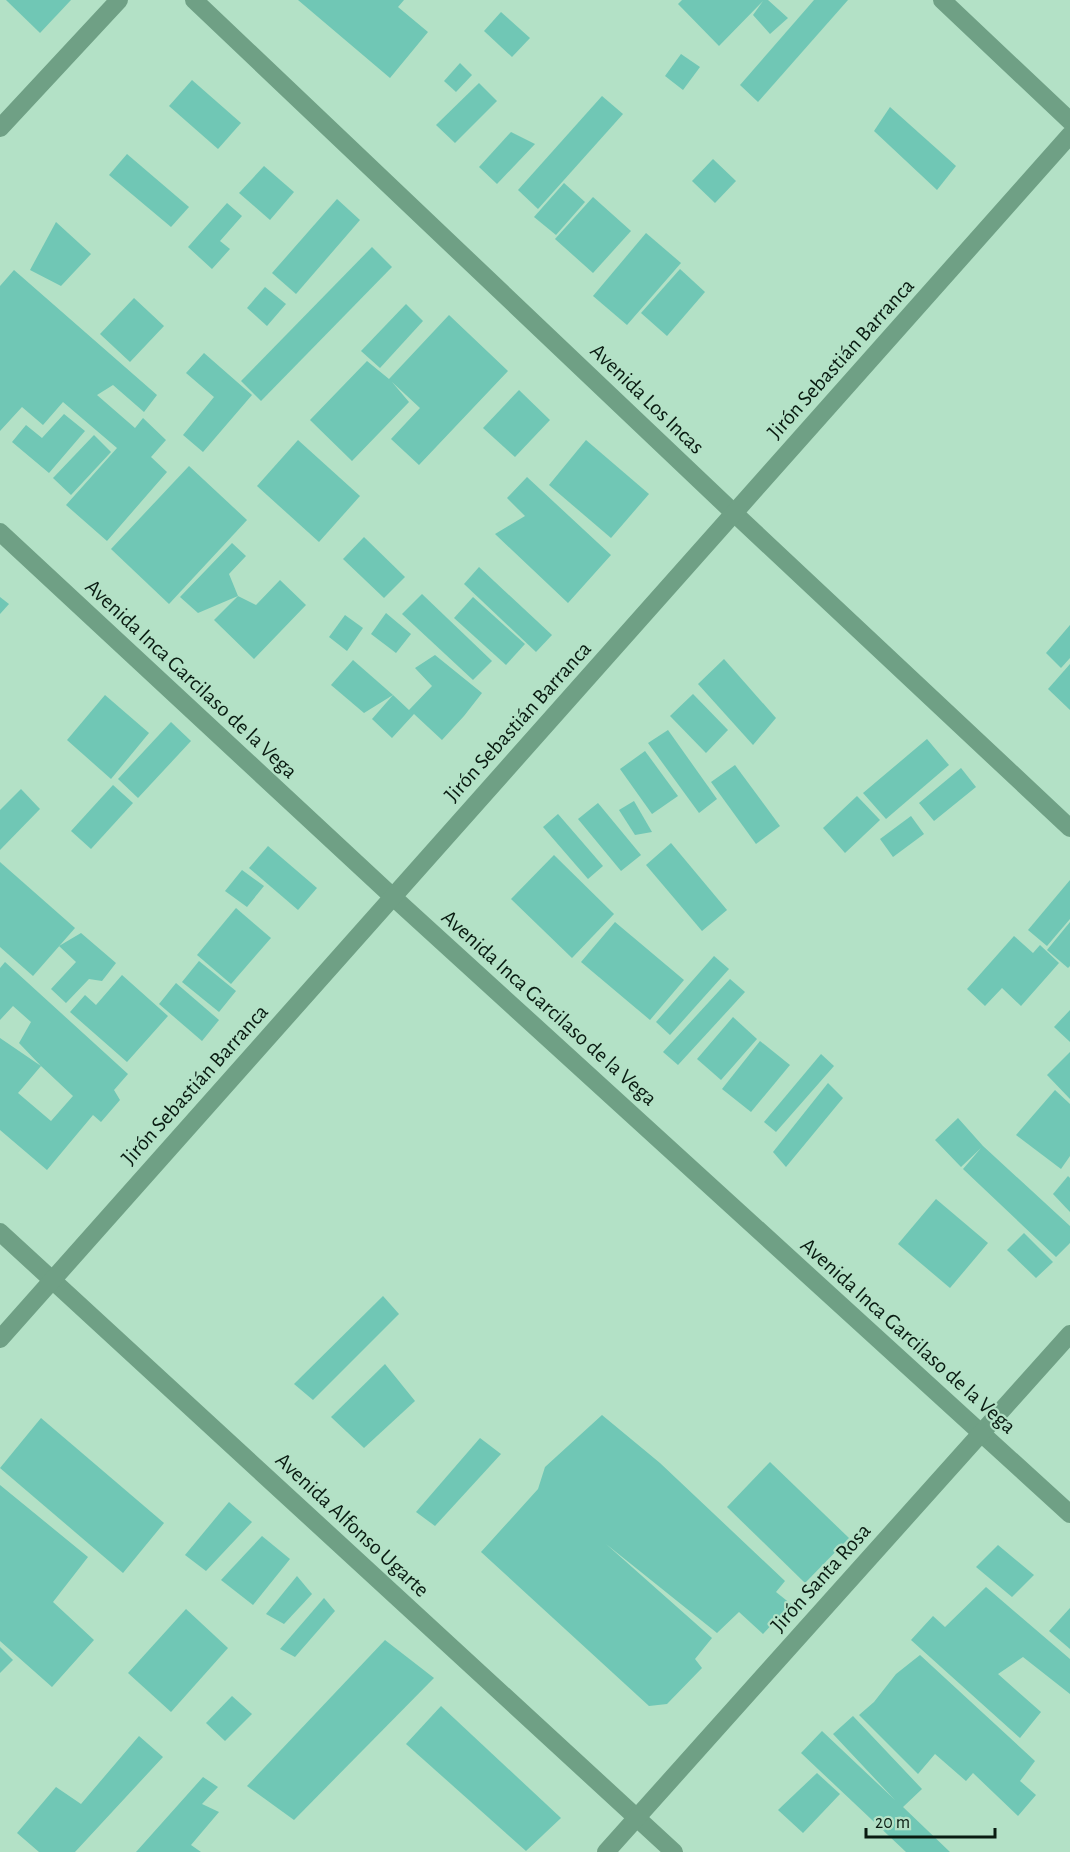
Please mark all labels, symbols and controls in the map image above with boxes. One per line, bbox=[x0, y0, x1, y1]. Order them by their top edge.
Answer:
street label: Jirón Sebastián Barranca bbox=[763, 274, 918, 443]
street label: Avenida Los Incas bbox=[586, 339, 708, 458]
street label: Avenida Inca Garcilaso de la Vega bbox=[81, 575, 301, 782]
street label: Jirón Sebastián Barranca bbox=[440, 637, 595, 806]
street label: Avenida Inca Garcilaso de la Vega bbox=[438, 906, 661, 1110]
street label: Jirón Sebastián Barranca bbox=[117, 1000, 272, 1169]
street label: Avenida Inca Garcilaso de la Vega bbox=[797, 1234, 1020, 1438]
street label: Avenida Alfonso Ugarte bbox=[272, 1448, 433, 1601]
street label: Jirón Santa Rosa bbox=[767, 1519, 875, 1636]
scale bar bbox=[866, 1801, 995, 1839]
text: 20 m bbox=[875, 1814, 910, 1832]

